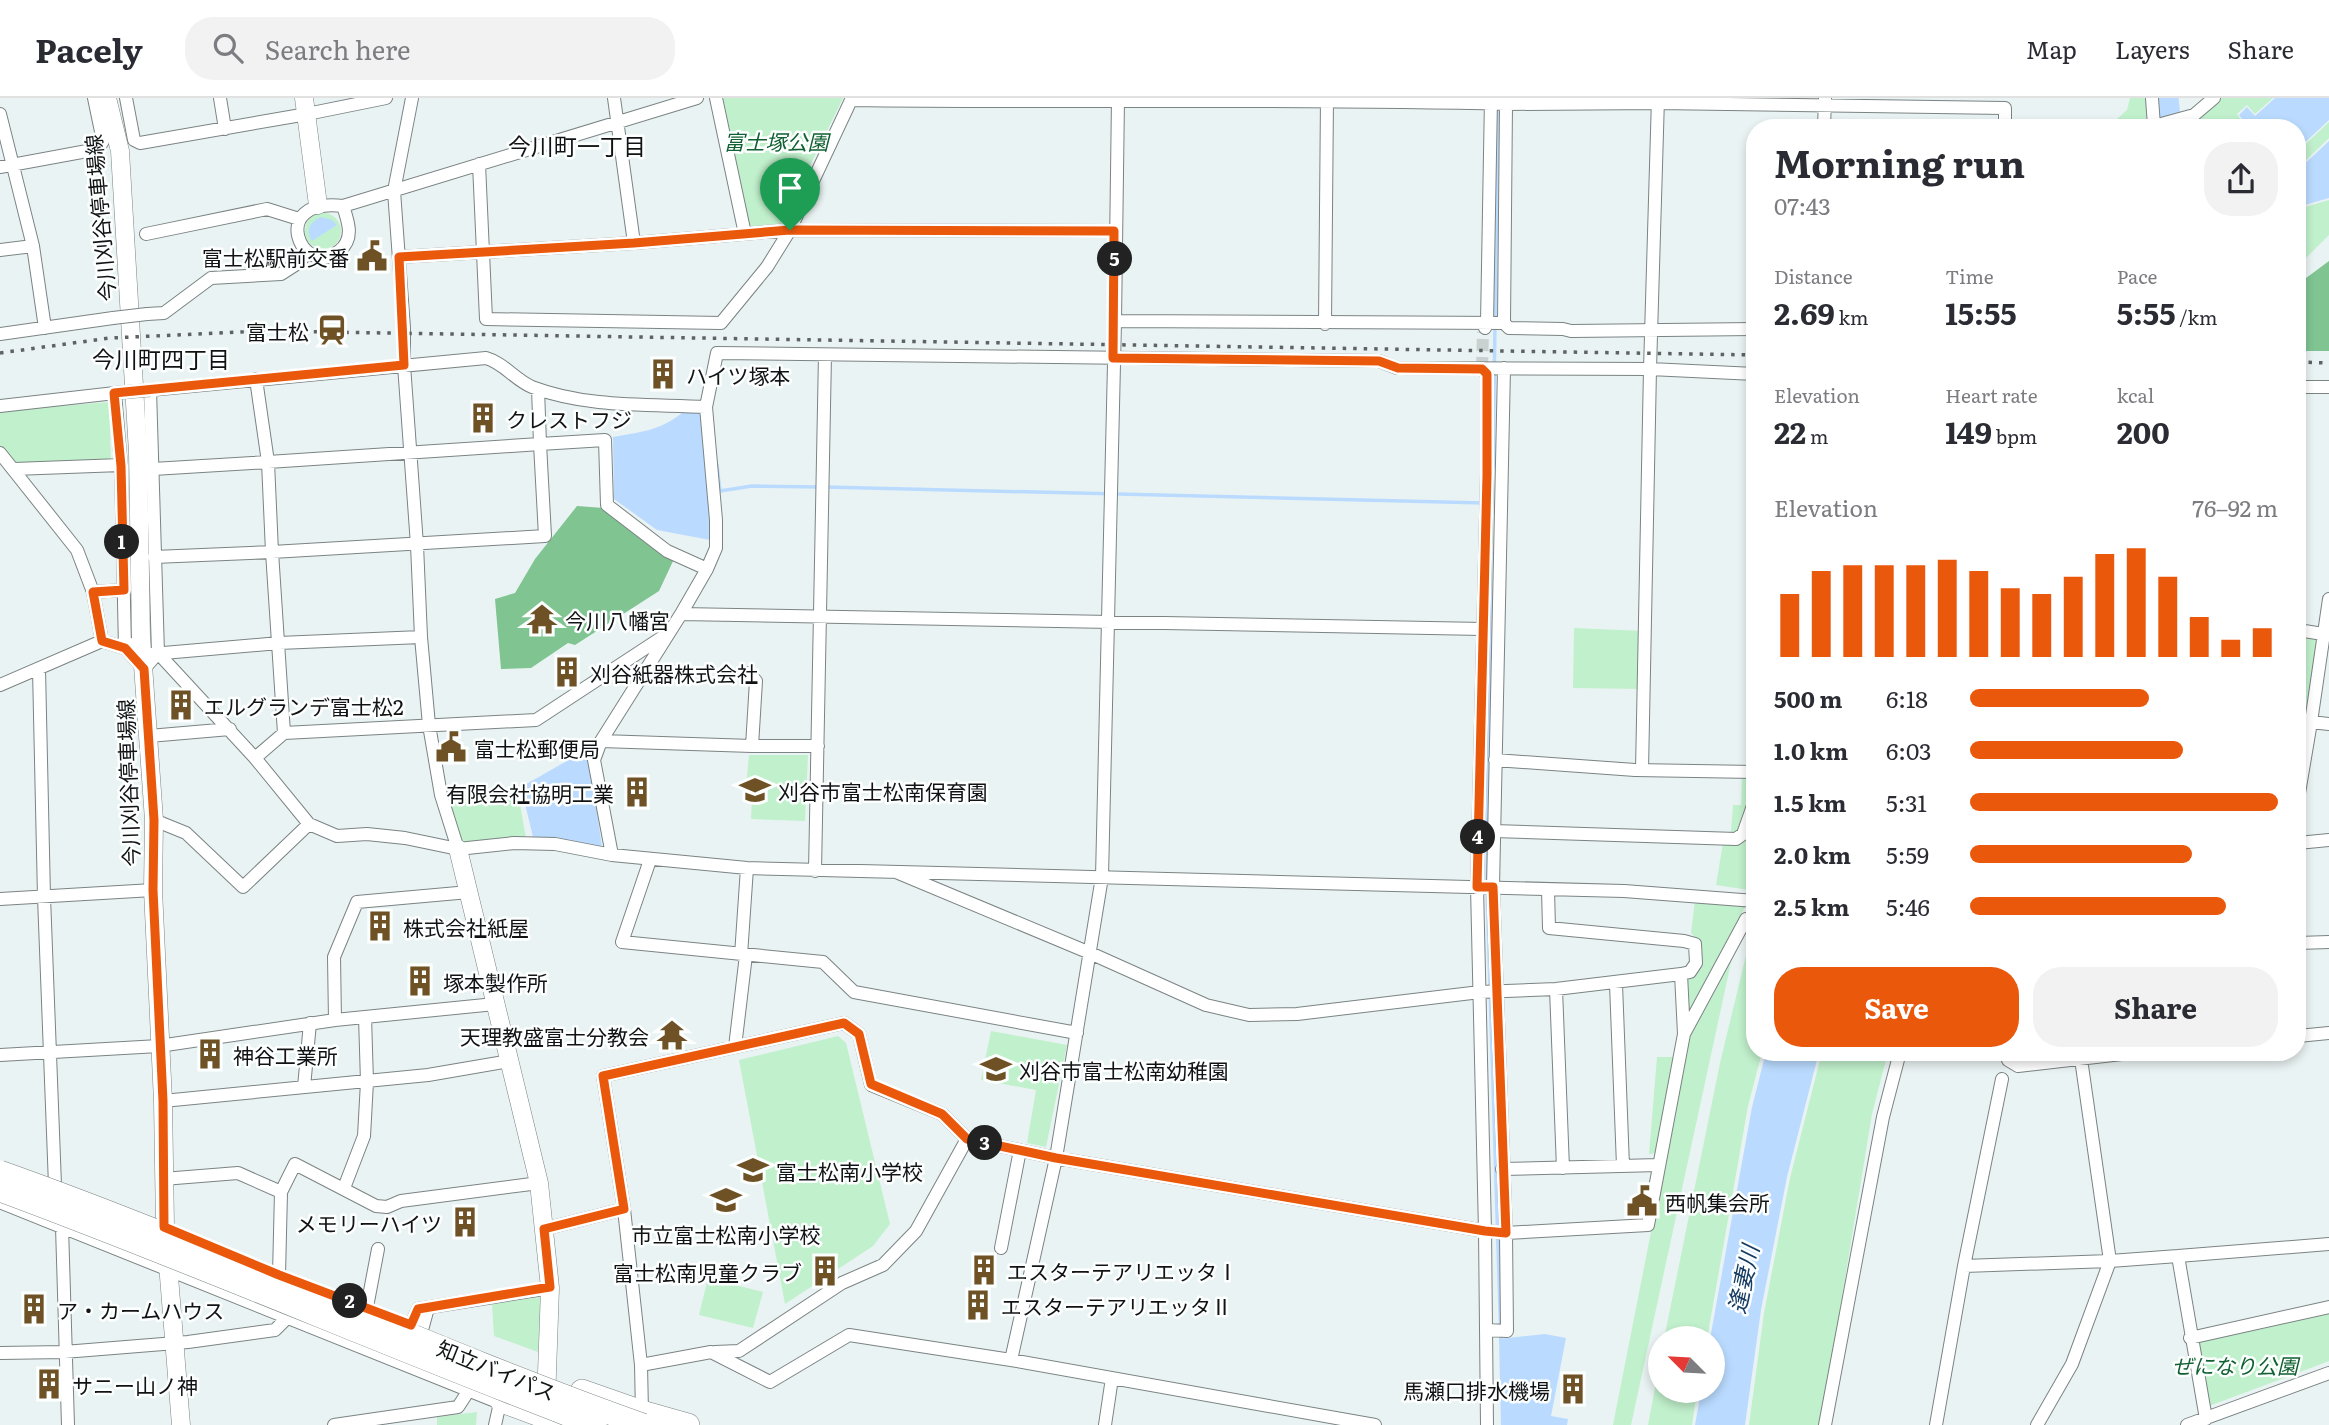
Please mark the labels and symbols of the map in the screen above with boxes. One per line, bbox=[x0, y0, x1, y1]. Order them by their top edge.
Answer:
park label: 富士塚公園 bbox=[724, 125, 831, 156]
district label: 今川町一丁目 bbox=[508, 128, 646, 162]
street label: 今川刈谷停車場線 bbox=[76, 133, 122, 303]
pin bbox=[760, 158, 820, 230]
public building icon: 富士松駅前交番 bbox=[355, 239, 389, 273]
place label: 富士松駅前交番 bbox=[202, 241, 349, 272]
pin: 5 bbox=[1098, 242, 1132, 276]
station icon: 富士松 bbox=[315, 313, 349, 347]
place label: 富士松 bbox=[246, 315, 309, 346]
district label: 今川町四丁目 bbox=[92, 341, 230, 375]
building icon: ハイツ塚本 bbox=[646, 357, 680, 391]
place label: ハイツ塚本 bbox=[686, 359, 791, 390]
building icon: クレストフジ bbox=[466, 401, 500, 435]
place label: クレストフジ bbox=[506, 403, 632, 434]
pin: 1 bbox=[104, 524, 140, 560]
temple icon: 今川八幡宮 bbox=[525, 602, 559, 636]
place label: 今川八幡宮 bbox=[565, 604, 670, 635]
building icon: 刈谷紙器株式会社 bbox=[550, 655, 584, 689]
place label: 刈谷紙器株式会社 bbox=[590, 657, 758, 688]
building icon: エルグランデ富士松2 bbox=[164, 688, 198, 722]
place label: エルグランデ富士松2 bbox=[204, 690, 404, 721]
street label: 今川刈谷停車場線 bbox=[109, 699, 145, 867]
public building icon: 富士松郵便局 bbox=[434, 730, 468, 764]
place label: 富士松郵便局 bbox=[474, 732, 600, 763]
school or university icon: 刈谷市富士松南保育園 bbox=[738, 773, 772, 807]
building icon: 有限会社協明工業 bbox=[620, 775, 654, 809]
place label: 刈谷市富士松南保育園 bbox=[778, 775, 988, 806]
place label: 有限会社協明工業 bbox=[446, 777, 614, 808]
pin: 4 bbox=[1460, 820, 1496, 854]
building icon: 株式会社紙屋 bbox=[363, 909, 397, 943]
place label: 株式会社紙屋 bbox=[403, 911, 529, 942]
building icon: 塚本製作所 bbox=[403, 964, 437, 998]
place label: 塚本製作所 bbox=[443, 966, 548, 997]
temple icon: 天理教盛富士分教会 bbox=[655, 1018, 689, 1052]
place label: 天理教盛富士分教会 bbox=[460, 1020, 649, 1051]
building icon: 神谷工業所 bbox=[193, 1037, 227, 1071]
place label: 神谷工業所 bbox=[233, 1039, 338, 1070]
school or university icon: 刈谷市富士松南幼稚園 bbox=[979, 1052, 1013, 1086]
place label: 刈谷市富士松南幼稚園 bbox=[1019, 1054, 1229, 1085]
pin: 3 bbox=[968, 1126, 1002, 1160]
school or university icon: 富士松南小学校 bbox=[736, 1153, 770, 1187]
place label: 富士松南小学校 bbox=[776, 1155, 923, 1186]
school or university icon: 市立富士松南小学校 bbox=[709, 1183, 743, 1217]
public building icon: 西帆集会所 bbox=[1625, 1184, 1659, 1218]
place label: 西帆集会所 bbox=[1665, 1186, 1770, 1217]
building icon: メモリーハイツ bbox=[448, 1205, 482, 1239]
place label: メモリーハイツ bbox=[296, 1207, 442, 1238]
place label: 市立富士松南小学校 bbox=[632, 1218, 821, 1249]
water label: 逢妻川 bbox=[1718, 1239, 1766, 1316]
building icon: エスターテアリエッタⅠ bbox=[967, 1253, 1001, 1287]
building icon: 富士松南児童クラブ bbox=[808, 1254, 842, 1288]
place label: エスターテアリエッタⅠ bbox=[1007, 1255, 1238, 1286]
place label: 富士松南児童クラブ bbox=[613, 1256, 802, 1287]
pin: 2 bbox=[332, 1284, 368, 1318]
building icon: エスターテアリエッタⅡ bbox=[961, 1288, 995, 1322]
place label: エスターテアリエッタⅡ bbox=[1001, 1290, 1232, 1321]
building icon: ア・カームハウス bbox=[17, 1292, 51, 1326]
place label: ア・カームハウス bbox=[57, 1294, 224, 1325]
north arrow bbox=[1648, 1326, 1726, 1404]
street label: 知立バイパス bbox=[433, 1331, 561, 1407]
park label: ぜになり公園 bbox=[2172, 1349, 2301, 1380]
building icon: サニー山ノ神 bbox=[32, 1367, 66, 1401]
place label: サニー山ノ神 bbox=[72, 1369, 198, 1400]
building icon: 馬瀬口排水機場 bbox=[1556, 1372, 1590, 1406]
place label: 馬瀬口排水機場 bbox=[1403, 1374, 1550, 1405]

